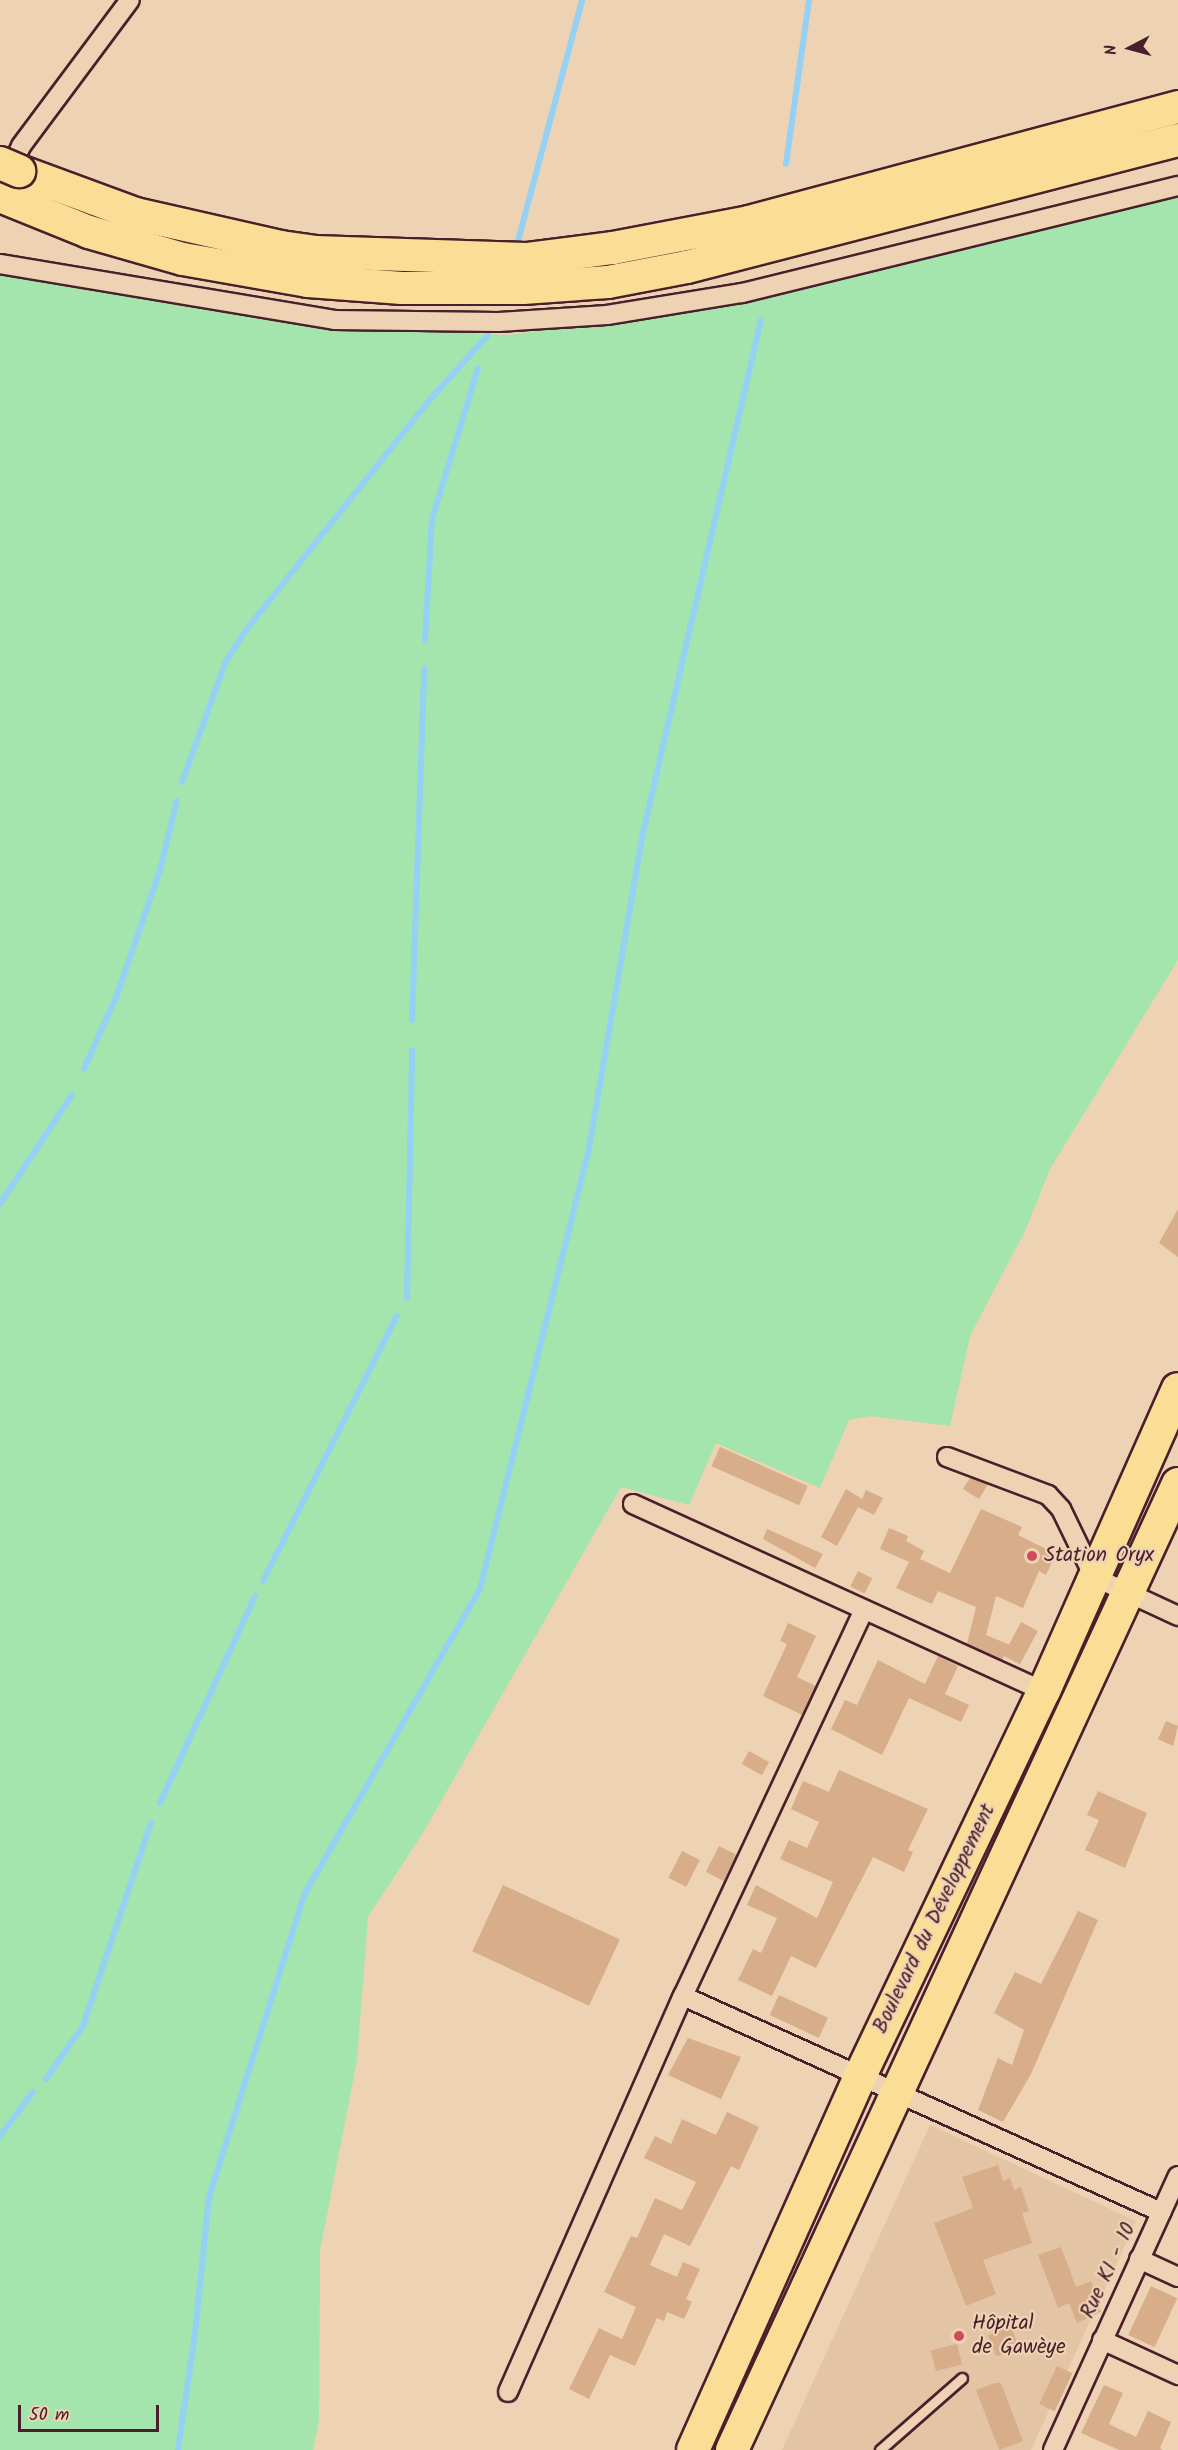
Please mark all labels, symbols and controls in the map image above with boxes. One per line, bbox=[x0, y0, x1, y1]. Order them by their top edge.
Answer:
north arrow bbox=[1100, 18, 1160, 78]
text: N bbox=[1099, 44, 1125, 56]
place label: Station Oryx bbox=[1044, 1543, 1154, 1569]
marker: Station Oryx bbox=[1025, 1549, 1039, 1563]
street label: Boulevard du Développement bbox=[868, 1800, 1002, 2038]
street label: Rue KI - 10 bbox=[1076, 2219, 1142, 2323]
place label: Hôpital de Gawèye bbox=[972, 2311, 1066, 2361]
marker: Hôpital de Gawèye bbox=[950, 2327, 968, 2345]
scale bar bbox=[21, 2393, 162, 2431]
text: 50 m bbox=[29, 2401, 69, 2430]

